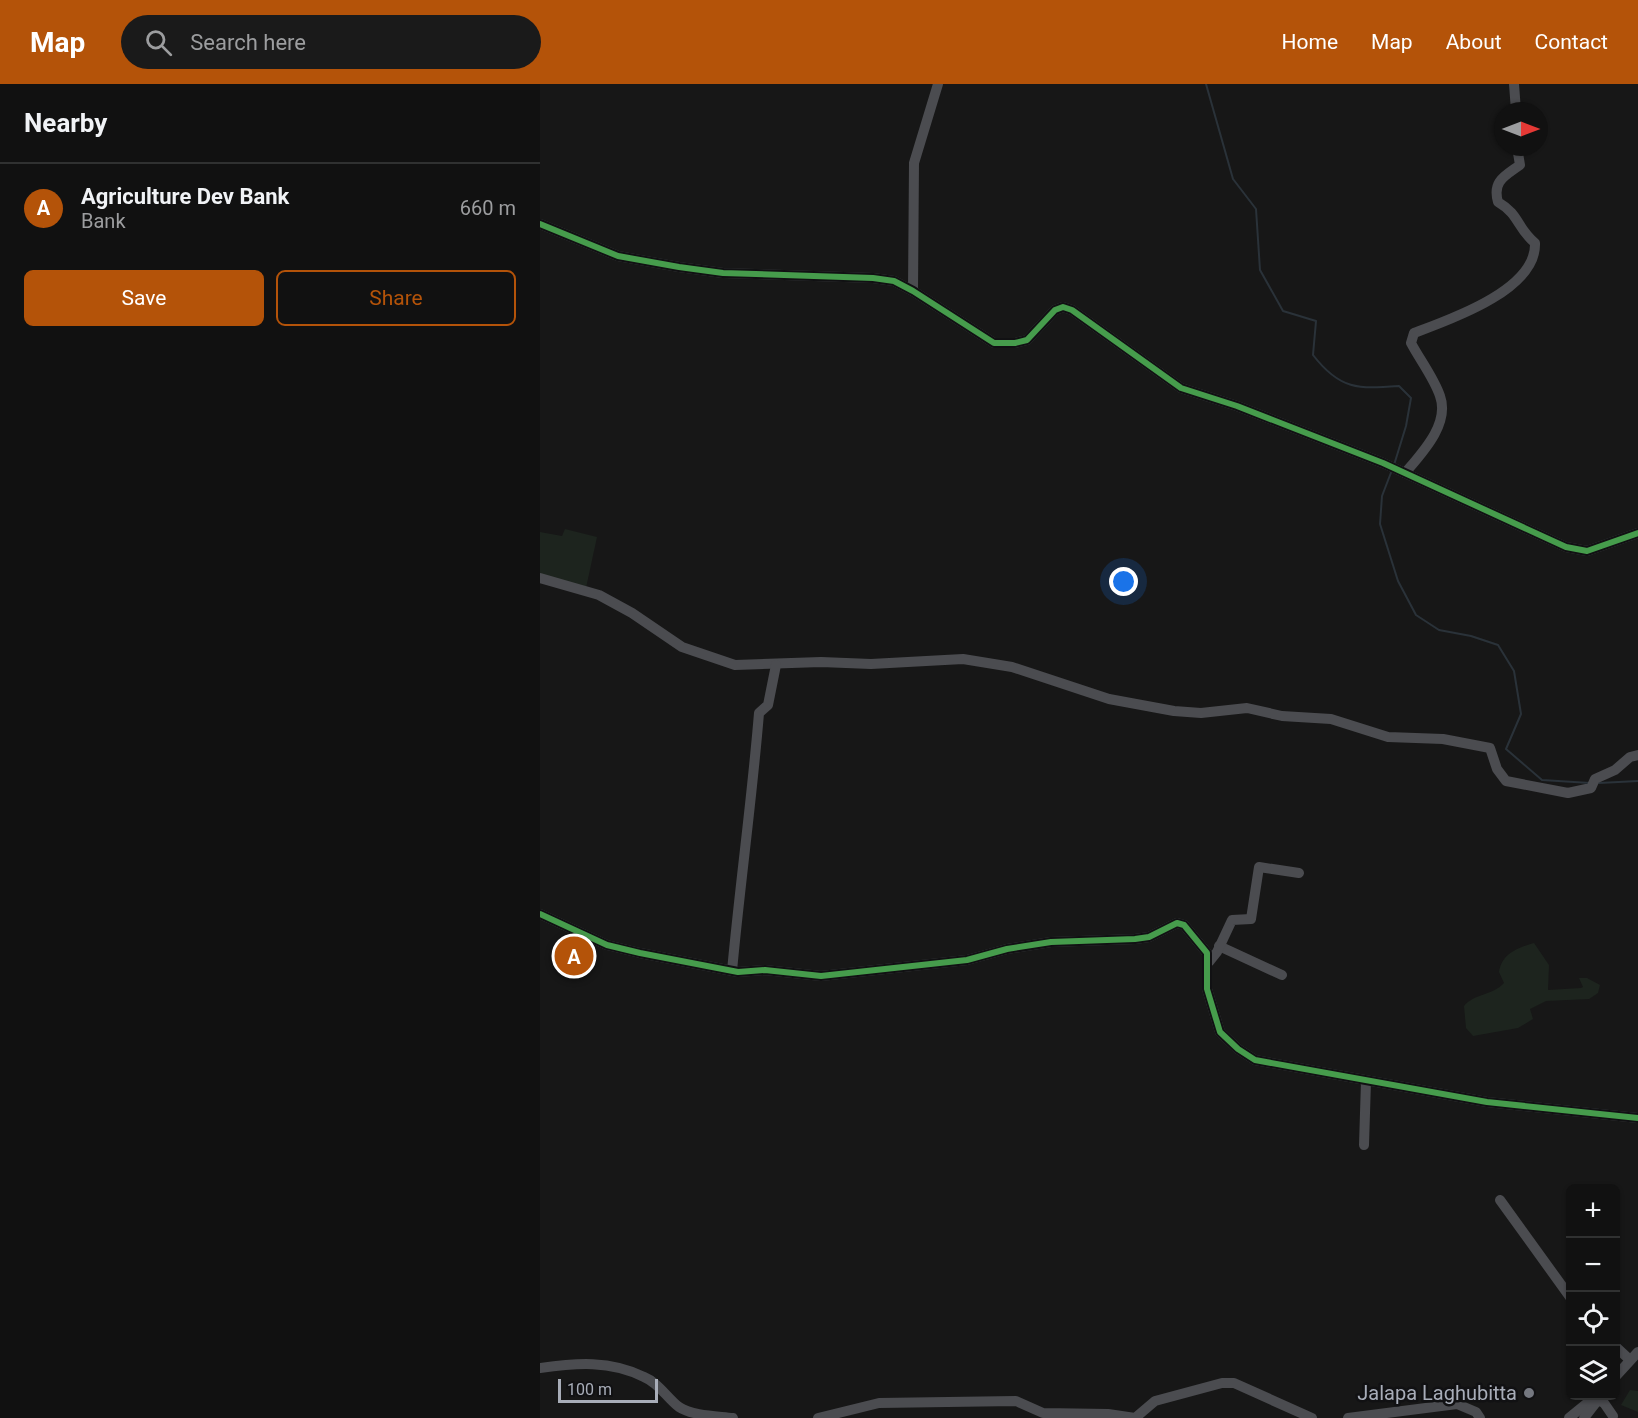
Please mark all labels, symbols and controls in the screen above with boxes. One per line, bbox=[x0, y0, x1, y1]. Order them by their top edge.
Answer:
search box bbox=[121, 15, 541, 69]
text: Map bbox=[30, 26, 85, 59]
icon: search bbox=[142, 26, 175, 59]
text: Search here bbox=[190, 30, 306, 55]
text: Home bbox=[1282, 30, 1338, 54]
text: Map bbox=[1371, 30, 1413, 54]
text: About bbox=[1446, 30, 1502, 54]
text: Contact bbox=[1535, 30, 1608, 54]
north arrow bbox=[1494, 102, 1548, 156]
text: Nearby bbox=[24, 108, 107, 138]
text: Agriculture Dev Bank bbox=[81, 184, 289, 209]
text: A bbox=[37, 196, 50, 220]
text: 660 m bbox=[460, 196, 516, 220]
text: Bank bbox=[81, 209, 126, 233]
button: Save bbox=[24, 270, 264, 326]
button: Share bbox=[276, 270, 516, 326]
your location bbox=[1109, 567, 1138, 596]
pin: A bbox=[555, 934, 594, 978]
map controls bbox=[1566, 1184, 1620, 1400]
button: + bbox=[1566, 1184, 1620, 1238]
button: − bbox=[1566, 1238, 1620, 1292]
button: locate bbox=[1566, 1292, 1620, 1346]
button: layers bbox=[1566, 1346, 1620, 1400]
scale bar bbox=[558, 1376, 658, 1404]
text: 100 m bbox=[567, 1380, 612, 1399]
place label: Jalapa Laghubitta bbox=[1357, 1381, 1517, 1405]
marker: Jalapa Laghubitta bbox=[1522, 1386, 1536, 1400]

